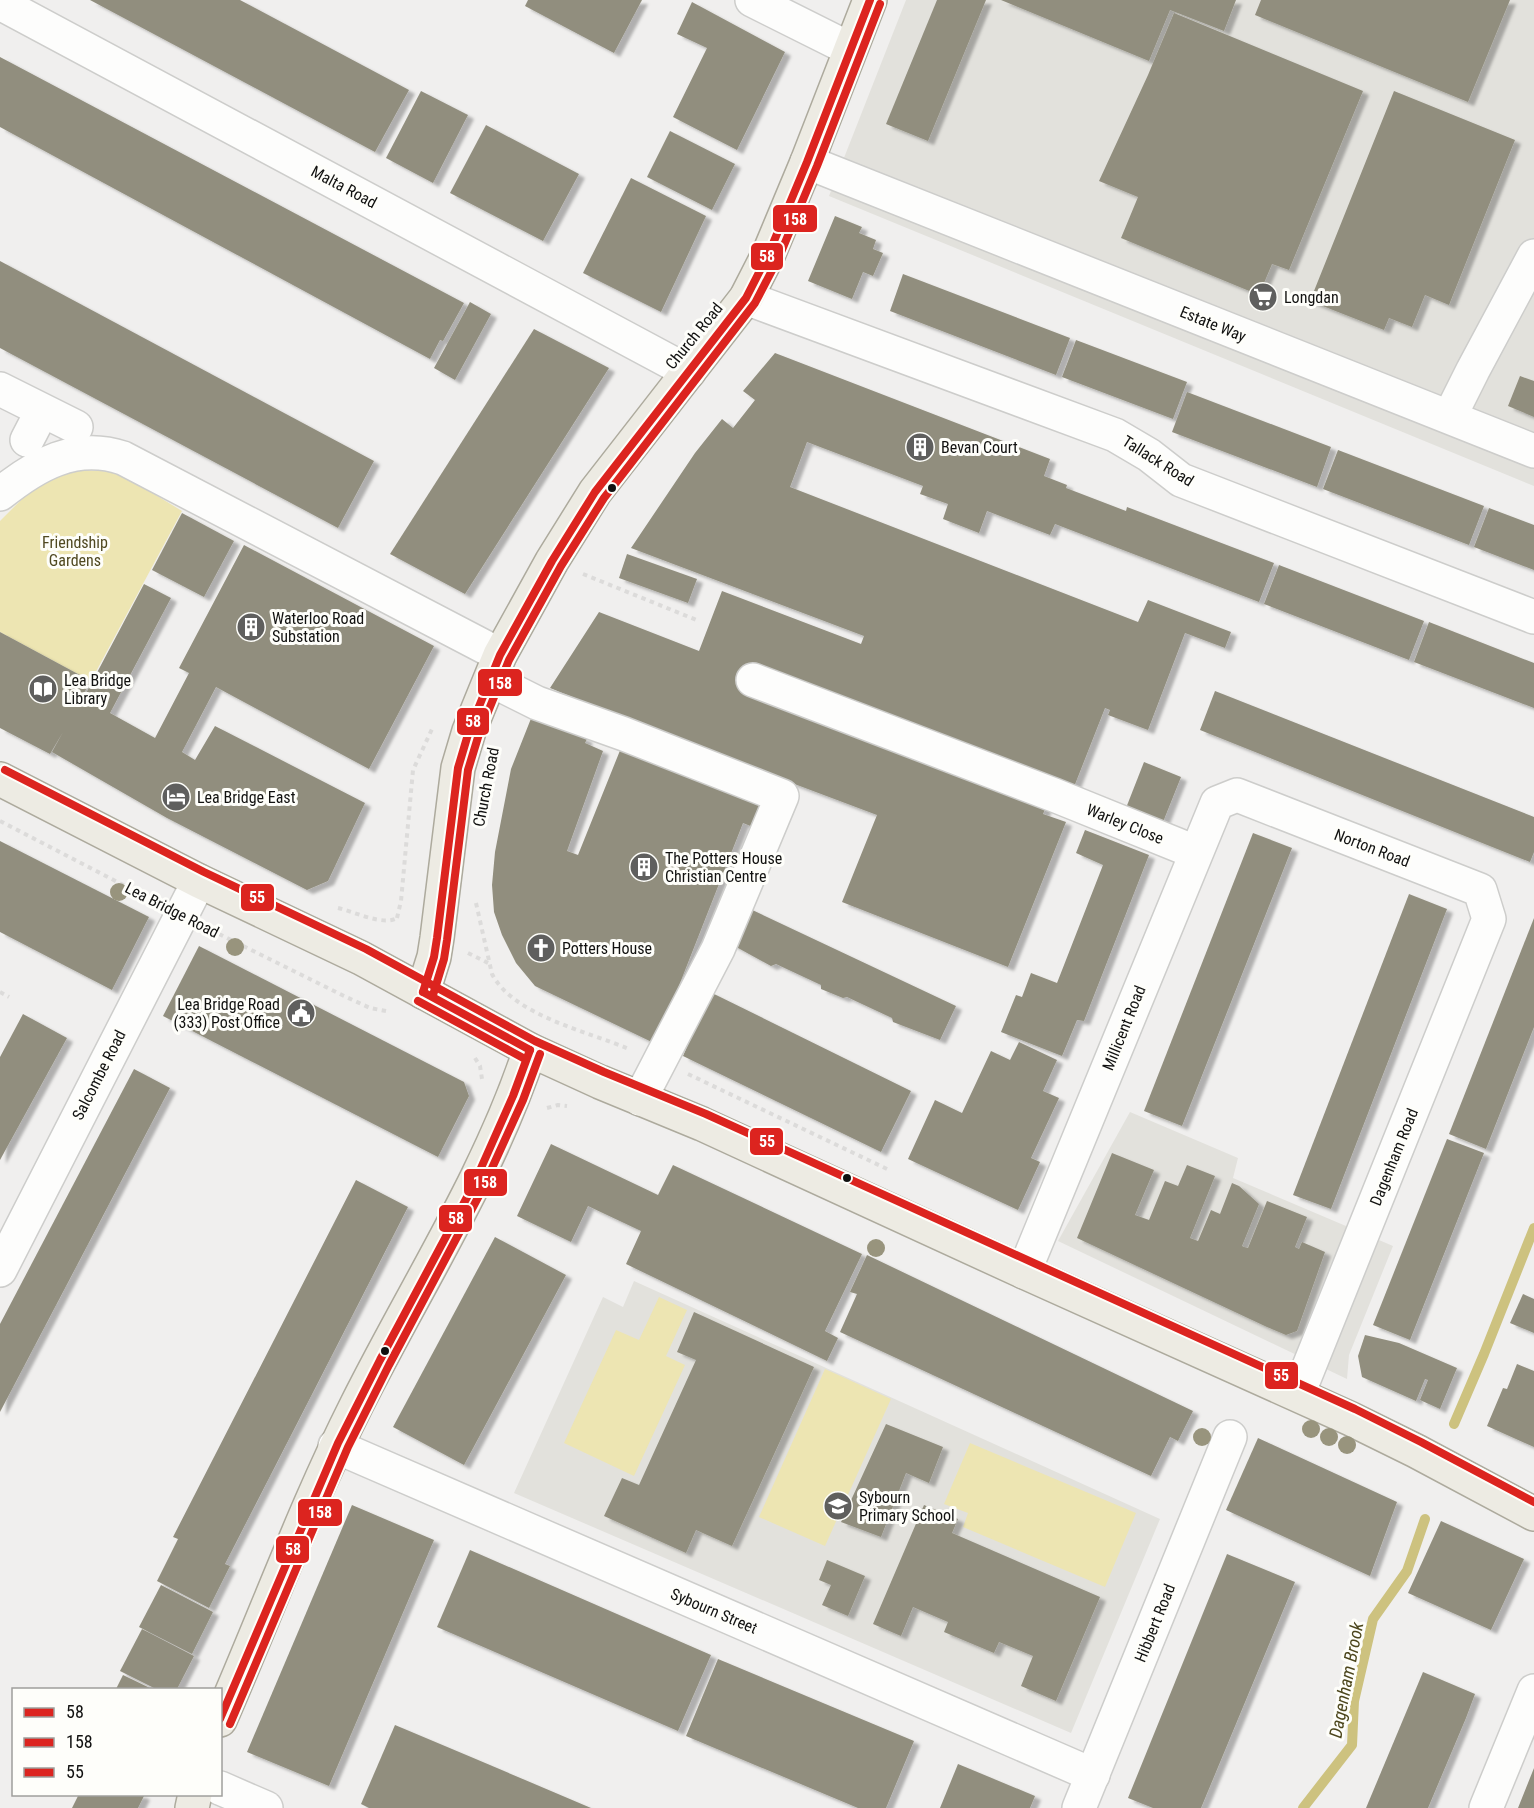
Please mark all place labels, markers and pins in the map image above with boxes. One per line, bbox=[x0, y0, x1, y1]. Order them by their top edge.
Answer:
supermarket icon: Longdan bbox=[1247, 281, 1279, 313]
place label: Longdan bbox=[1284, 288, 1339, 307]
building icon: Bevan Court bbox=[904, 431, 936, 463]
place label: Bevan Court bbox=[941, 438, 1018, 457]
unlabelled marker bbox=[606, 482, 618, 494]
place label: Waterloo Road Substation bbox=[272, 609, 364, 646]
building icon: Waterloo Road Substation bbox=[235, 611, 267, 643]
place label: Lea Bridge Library bbox=[64, 671, 131, 708]
library icon: Lea Bridge Library bbox=[27, 673, 59, 705]
hotel icon: Lea Bridge East bbox=[160, 781, 192, 813]
place label: Lea Bridge East bbox=[197, 788, 296, 807]
place label: The Potters House Christian Centre bbox=[665, 849, 782, 886]
building icon: The Potters House Christian Centre bbox=[628, 851, 660, 883]
church icon: Potters House bbox=[525, 932, 557, 964]
place label: Potters House bbox=[562, 939, 652, 958]
place label: Lea Bridge Road (333) Post Office bbox=[174, 995, 280, 1032]
public building icon: Lea Bridge Road (333) Post Office bbox=[285, 997, 317, 1029]
unlabelled marker bbox=[841, 1172, 853, 1184]
unlabelled marker bbox=[379, 1345, 391, 1357]
place label: Sybourn Primary School bbox=[859, 1488, 955, 1525]
school or university icon: Sybourn Primary School bbox=[822, 1490, 854, 1522]

